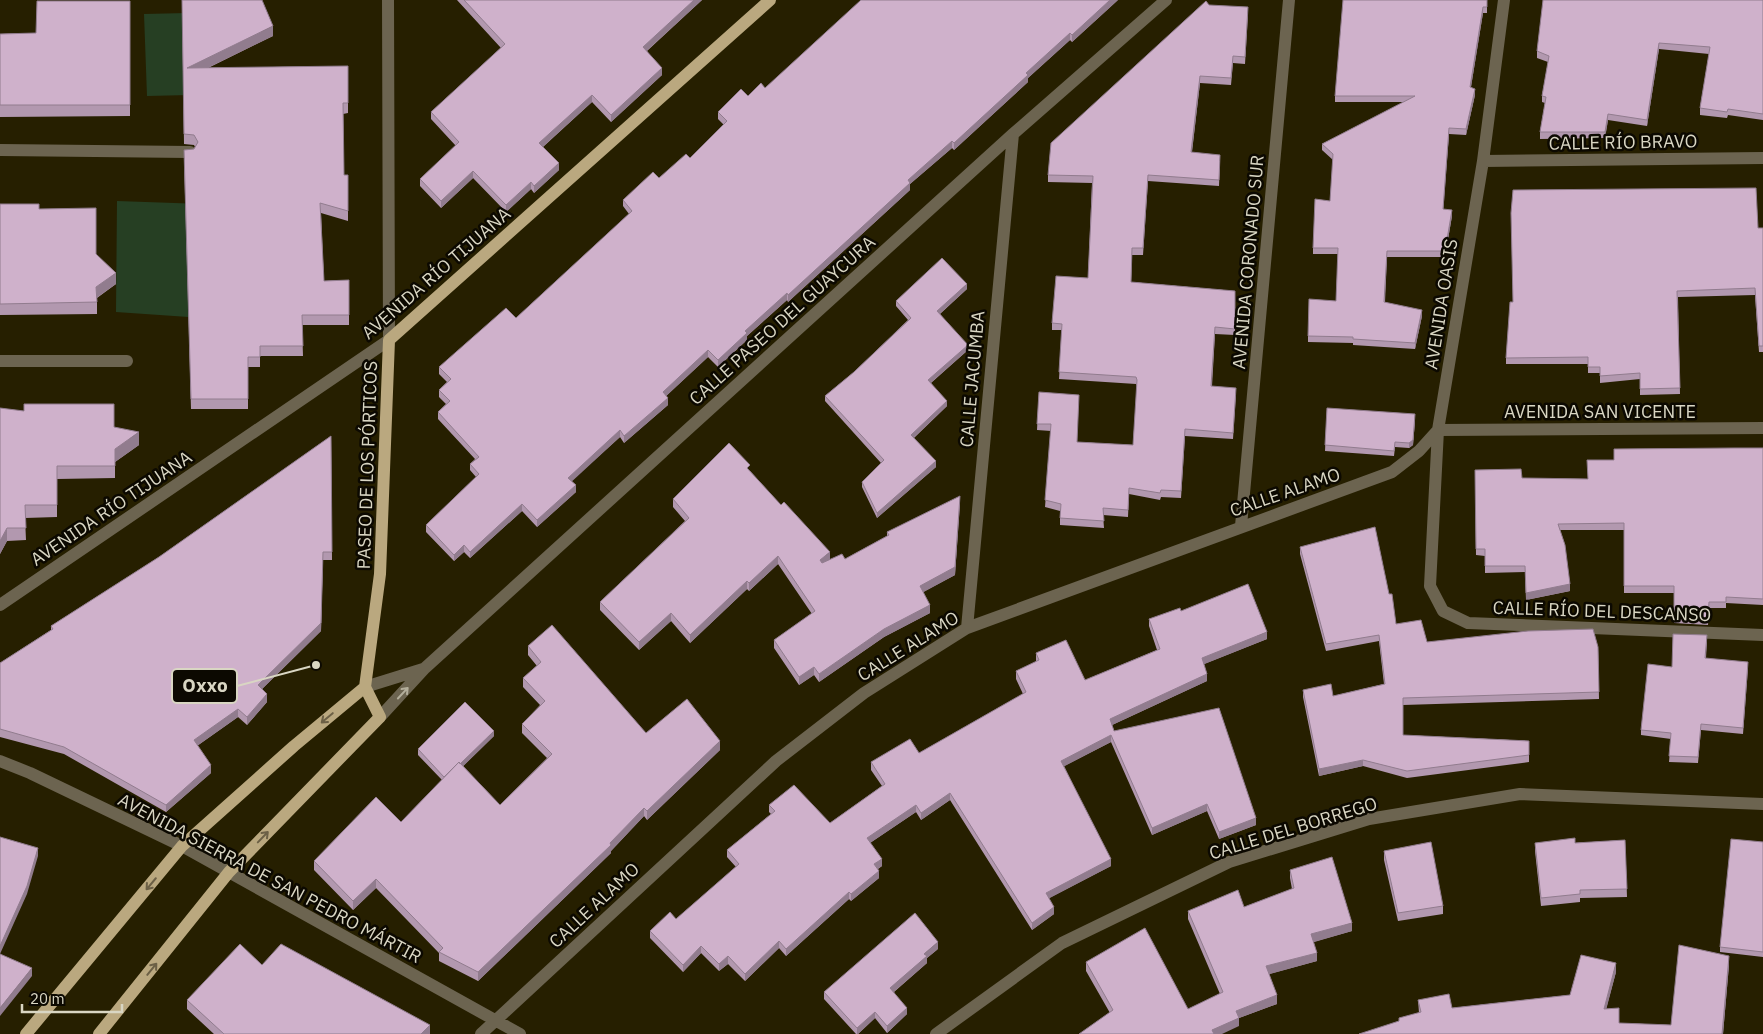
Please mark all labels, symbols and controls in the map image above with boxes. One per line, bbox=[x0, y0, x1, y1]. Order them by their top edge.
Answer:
street label: CALLE RÍO BRAVO bbox=[1548, 129, 1698, 155]
street label: AVENIDA CORONADO SUR bbox=[1227, 154, 1269, 370]
street label: AVENIDA RÍO TIJUANA bbox=[357, 202, 516, 344]
street label: CALLE PASEO DEL GUAYCURA bbox=[684, 230, 880, 410]
street label: AVENIDA OASIS bbox=[1419, 237, 1463, 371]
street label: CALLE JACUMBA bbox=[955, 309, 989, 448]
street label: PASEO DE LOS PÓRTICOS bbox=[352, 360, 382, 570]
street label: AVENIDA SAN VICENTE bbox=[1504, 400, 1696, 423]
street label: AVENIDA RÍO TIJUANA bbox=[26, 445, 197, 571]
street label: CALLE ALAMO bbox=[1227, 462, 1343, 522]
street label: CALLE RÍO DEL DESCANSO bbox=[1492, 596, 1712, 626]
street label: CALLE ALAMO bbox=[853, 606, 963, 686]
callout: Oxxo bbox=[172, 669, 237, 703]
text: Oxxo bbox=[182, 673, 228, 697]
one-way arrow bbox=[397, 686, 409, 699]
one-way arrow bbox=[321, 712, 334, 723]
street label: AVENIDA SIERRA DE SAN PEDRO MÁRTIR bbox=[114, 788, 426, 968]
street label: CALLE DEL BORREGO bbox=[1206, 791, 1380, 865]
one-way arrow bbox=[257, 831, 269, 843]
street label: CALLE ALAMO bbox=[544, 857, 644, 953]
one-way arrow bbox=[145, 877, 156, 890]
one-way arrow bbox=[146, 963, 157, 976]
scale bar bbox=[22, 982, 122, 1014]
text: 20 m bbox=[30, 989, 65, 1008]

